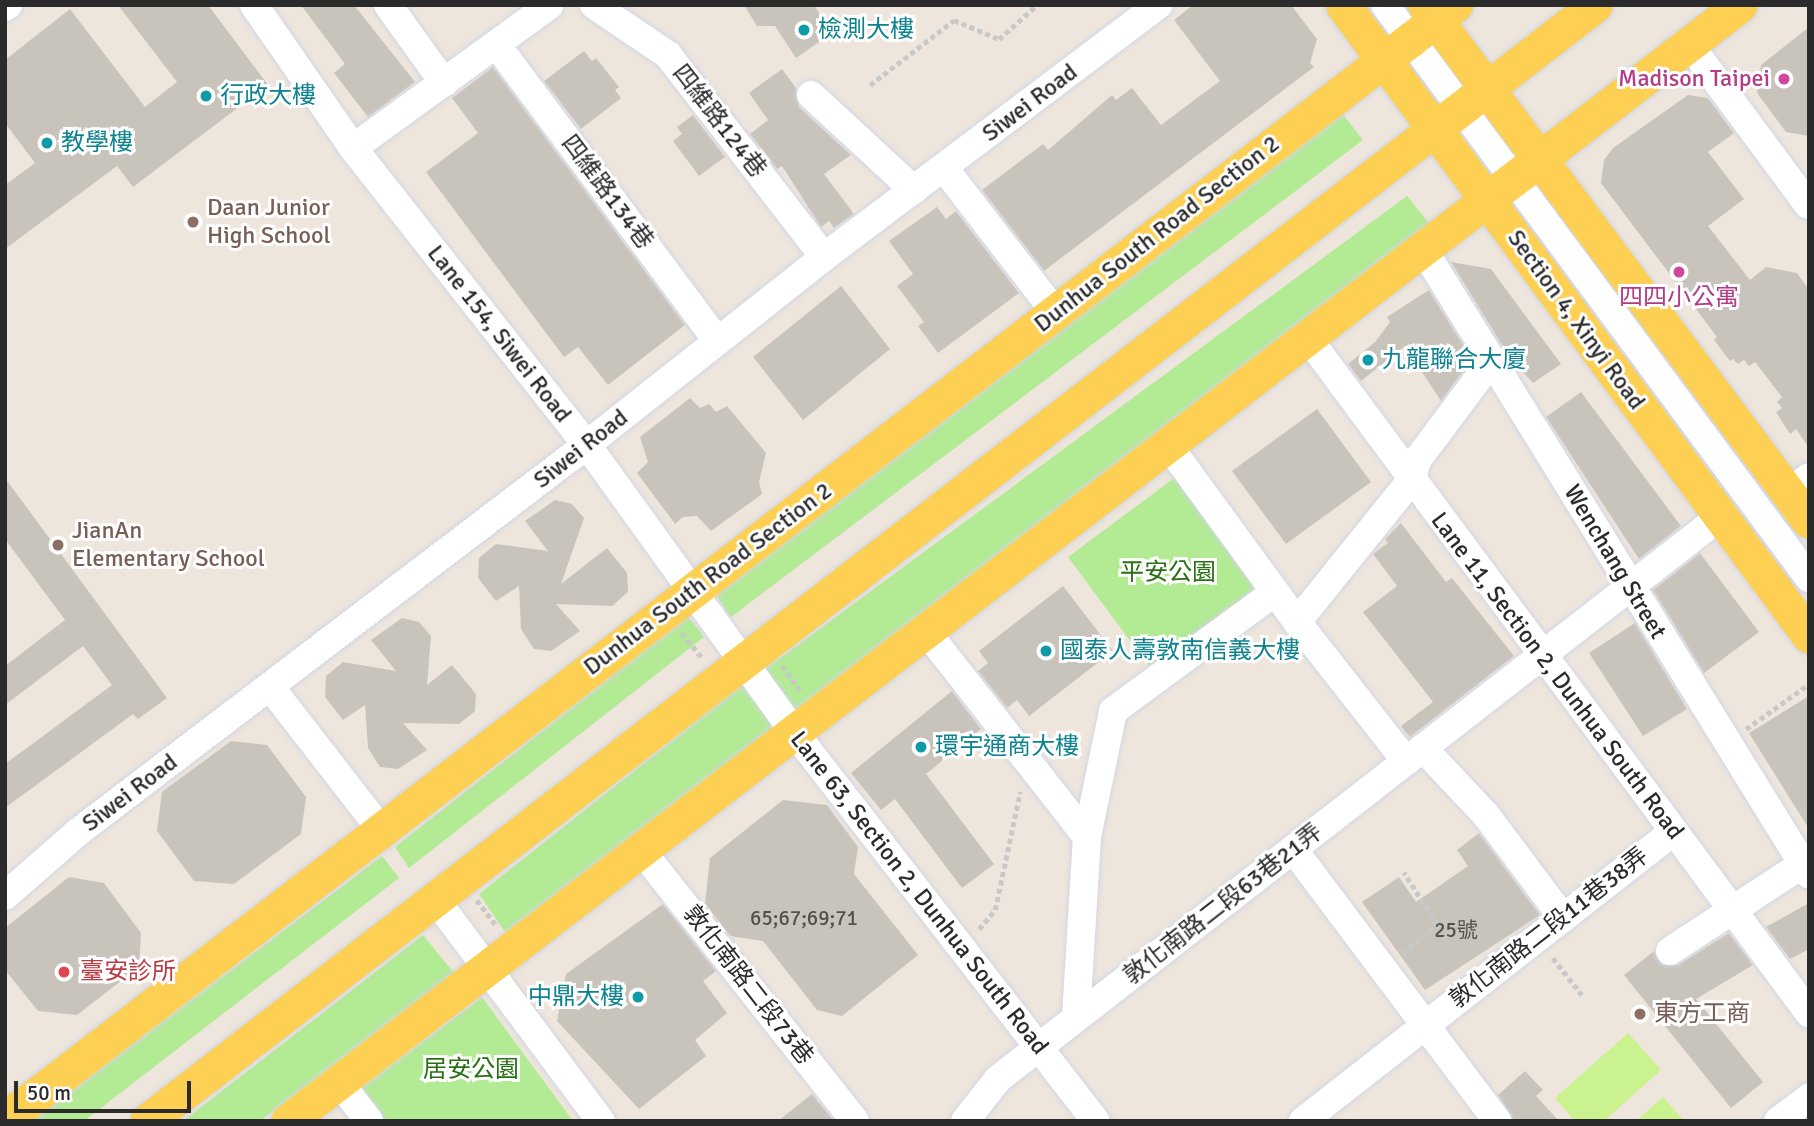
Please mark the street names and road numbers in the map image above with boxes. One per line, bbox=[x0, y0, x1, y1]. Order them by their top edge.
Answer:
street label: Siwei Road bbox=[977, 58, 1083, 148]
street label: 四維路124巷 bbox=[666, 59, 772, 183]
street label: 四維路134巷 bbox=[555, 129, 659, 255]
street label: Dunhua South Road Section 2 bbox=[1029, 129, 1285, 339]
street label: Section 4, Xinyi Road bbox=[1501, 224, 1651, 416]
street label: Lane 154, Siwei Road bbox=[421, 240, 577, 428]
street label: Siwei Road bbox=[528, 403, 634, 495]
street label: Dunhua South Road Section 2 bbox=[578, 476, 838, 682]
street label: Wenchang Street bbox=[1558, 480, 1672, 644]
street label: Lane 11, Section 2, Dunhua South Road bbox=[1424, 507, 1690, 845]
street label: Lane 63, Section 2, Dunhua South Road bbox=[784, 726, 1054, 1060]
street label: Siwei Road bbox=[77, 748, 183, 838]
street label: 敦化南路二段63巷21弄 bbox=[1118, 818, 1328, 990]
street label: 敦化南路二段11巷38弄 bbox=[1444, 842, 1654, 1014]
street label: 敦化南路二段73巷 bbox=[677, 900, 819, 1070]

